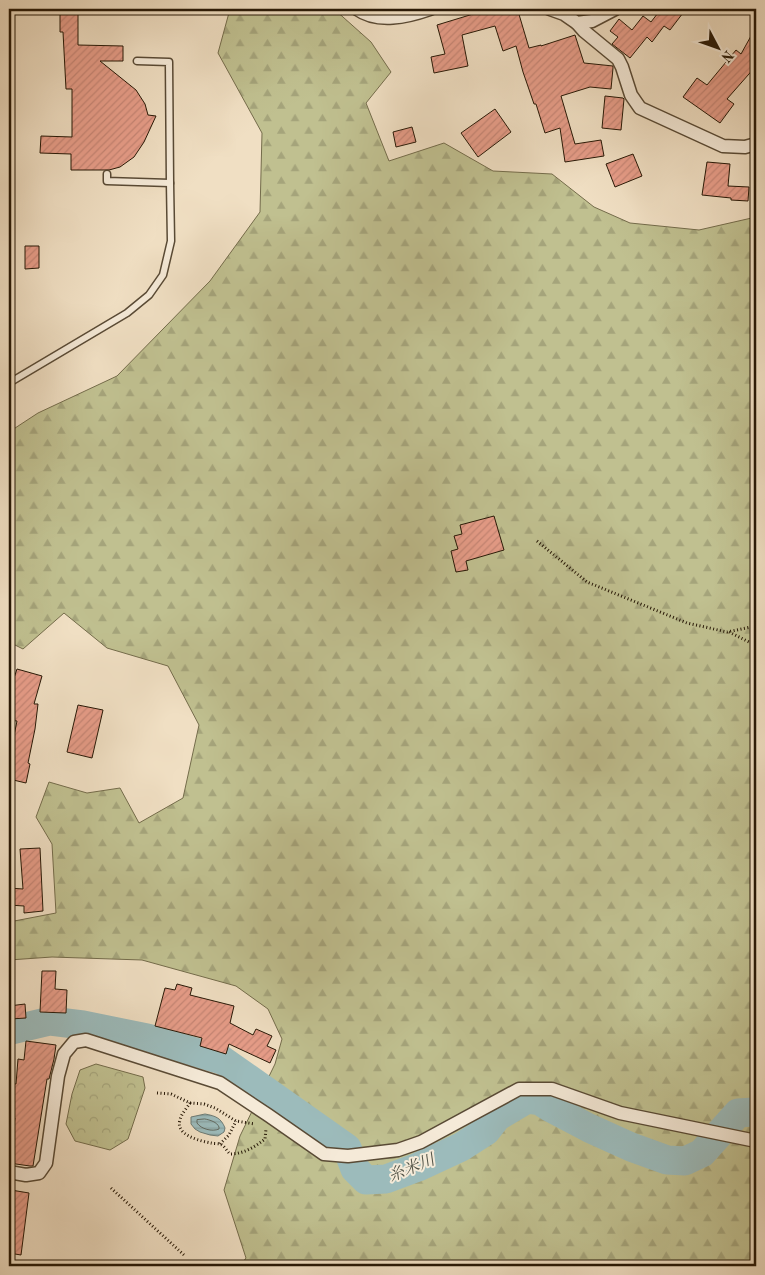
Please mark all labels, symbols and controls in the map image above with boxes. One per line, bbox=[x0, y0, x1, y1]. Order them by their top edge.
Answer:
north arrow bbox=[692, 22, 742, 72]
text: N bbox=[718, 47, 736, 65]
water label: 糸米川 bbox=[386, 1150, 439, 1185]

